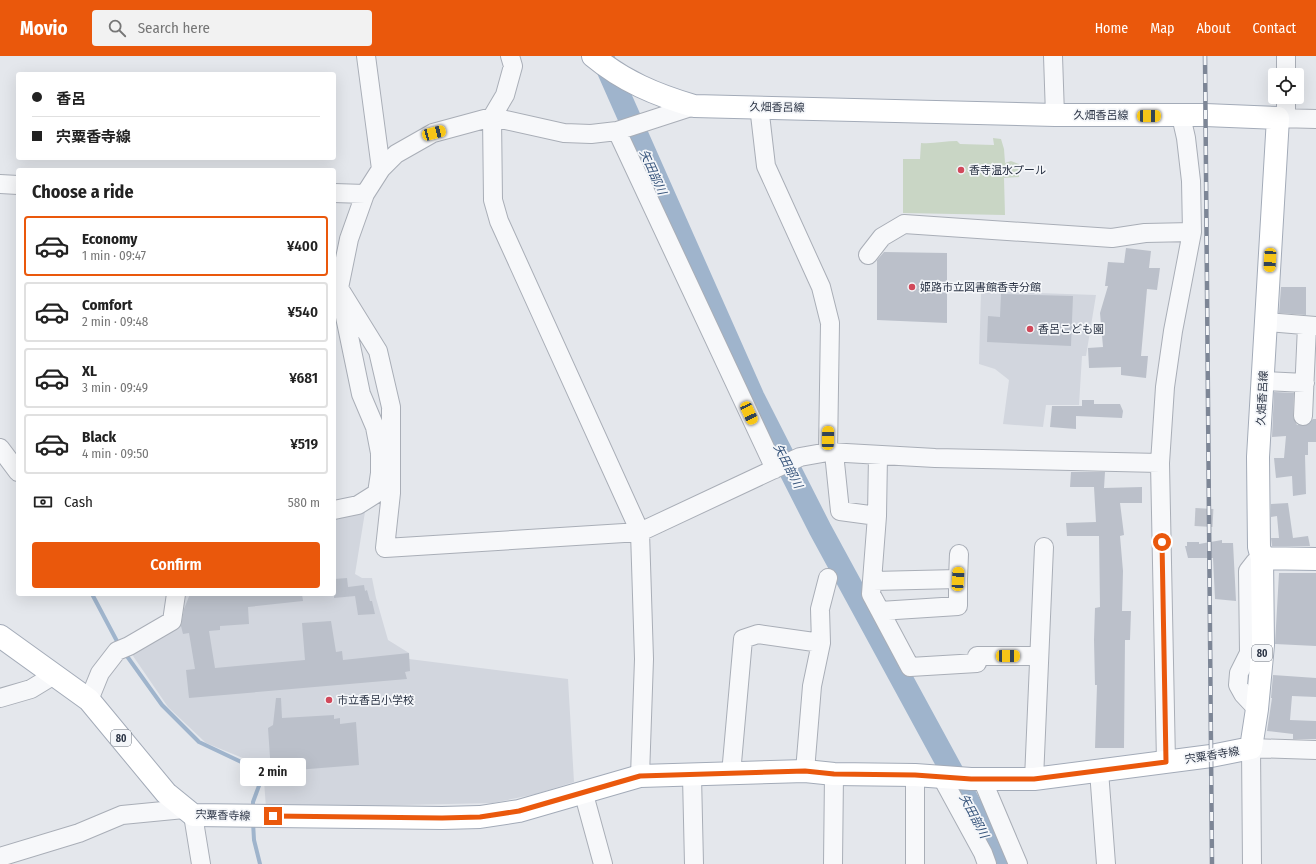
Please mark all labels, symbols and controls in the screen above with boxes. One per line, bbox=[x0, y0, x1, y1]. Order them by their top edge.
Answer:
search box bbox=[92, 10, 372, 46]
text: Movio bbox=[20, 17, 68, 40]
icon: search bbox=[106, 17, 128, 39]
text: Search here bbox=[138, 19, 210, 37]
text: Home bbox=[1095, 20, 1128, 37]
text: Map bbox=[1150, 20, 1174, 37]
text: About bbox=[1196, 20, 1231, 37]
text: Contact bbox=[1253, 20, 1296, 37]
map controls bbox=[1268, 68, 1304, 104]
button: locate bbox=[1268, 68, 1304, 104]
text: 香呂 bbox=[56, 90, 86, 108]
street label: 久畑香呂線 bbox=[749, 101, 805, 114]
street label: 久畑香呂線 bbox=[1074, 109, 1129, 122]
car bbox=[1137, 110, 1161, 122]
car bbox=[421, 124, 447, 142]
text: 宍粟香寺線 bbox=[56, 128, 131, 146]
water label: 矢田部川 bbox=[637, 147, 670, 199]
place label: 香寺温水プール bbox=[969, 164, 1046, 177]
marker: 香寺温水プール bbox=[956, 165, 966, 175]
text: Choose a ride bbox=[32, 181, 134, 203]
icon: car bbox=[34, 228, 70, 264]
text: Economy bbox=[82, 230, 137, 248]
text: ¥400 bbox=[287, 237, 318, 255]
text: 1 min · 09:47 bbox=[82, 248, 146, 263]
car bbox=[1263, 248, 1277, 272]
place label: 姫路市立図書館香寺分館 bbox=[920, 281, 1041, 294]
marker: 姫路市立図書館香寺分館 bbox=[907, 282, 917, 292]
icon: car bbox=[34, 294, 70, 330]
text: Comfort bbox=[82, 296, 133, 314]
text: ¥540 bbox=[288, 303, 318, 321]
text: 2 min · 09:48 bbox=[82, 314, 148, 329]
place label: 香呂こども園 bbox=[1038, 323, 1104, 336]
marker: 香呂こども園 bbox=[1025, 324, 1035, 334]
icon: car bbox=[34, 360, 70, 396]
text: XL bbox=[82, 362, 97, 380]
text: ¥681 bbox=[289, 369, 318, 387]
street label: 久畑香呂線 bbox=[1255, 370, 1270, 426]
text: 3 min · 09:49 bbox=[82, 380, 148, 395]
car bbox=[738, 400, 760, 426]
icon: car bbox=[34, 426, 70, 462]
car bbox=[822, 426, 834, 450]
text: Black bbox=[82, 428, 116, 446]
text: ¥519 bbox=[290, 435, 318, 453]
water label: 矢田部川 bbox=[771, 441, 806, 492]
text: 4 min · 09:50 bbox=[82, 446, 149, 461]
icon: cash bbox=[32, 491, 54, 513]
text: Cash bbox=[64, 493, 93, 511]
text: 580 m bbox=[288, 495, 320, 510]
route start bbox=[1153, 533, 1171, 551]
button: Confirm bbox=[32, 542, 320, 588]
car bbox=[951, 567, 965, 591]
road number: 80 bbox=[1252, 645, 1272, 661]
car bbox=[996, 650, 1020, 662]
place label: 市立香呂小学校 bbox=[337, 694, 414, 707]
marker: 市立香呂小学校 bbox=[324, 695, 334, 705]
road number: 80 bbox=[111, 730, 131, 746]
street label: 宍粟香寺線 bbox=[1184, 745, 1240, 766]
callout: 2 min bbox=[240, 758, 306, 786]
text: 2 min bbox=[259, 764, 287, 779]
water label: 矢田部川 bbox=[957, 792, 992, 842]
route end bbox=[264, 807, 282, 825]
street label: 宍粟香寺線 bbox=[195, 808, 251, 823]

